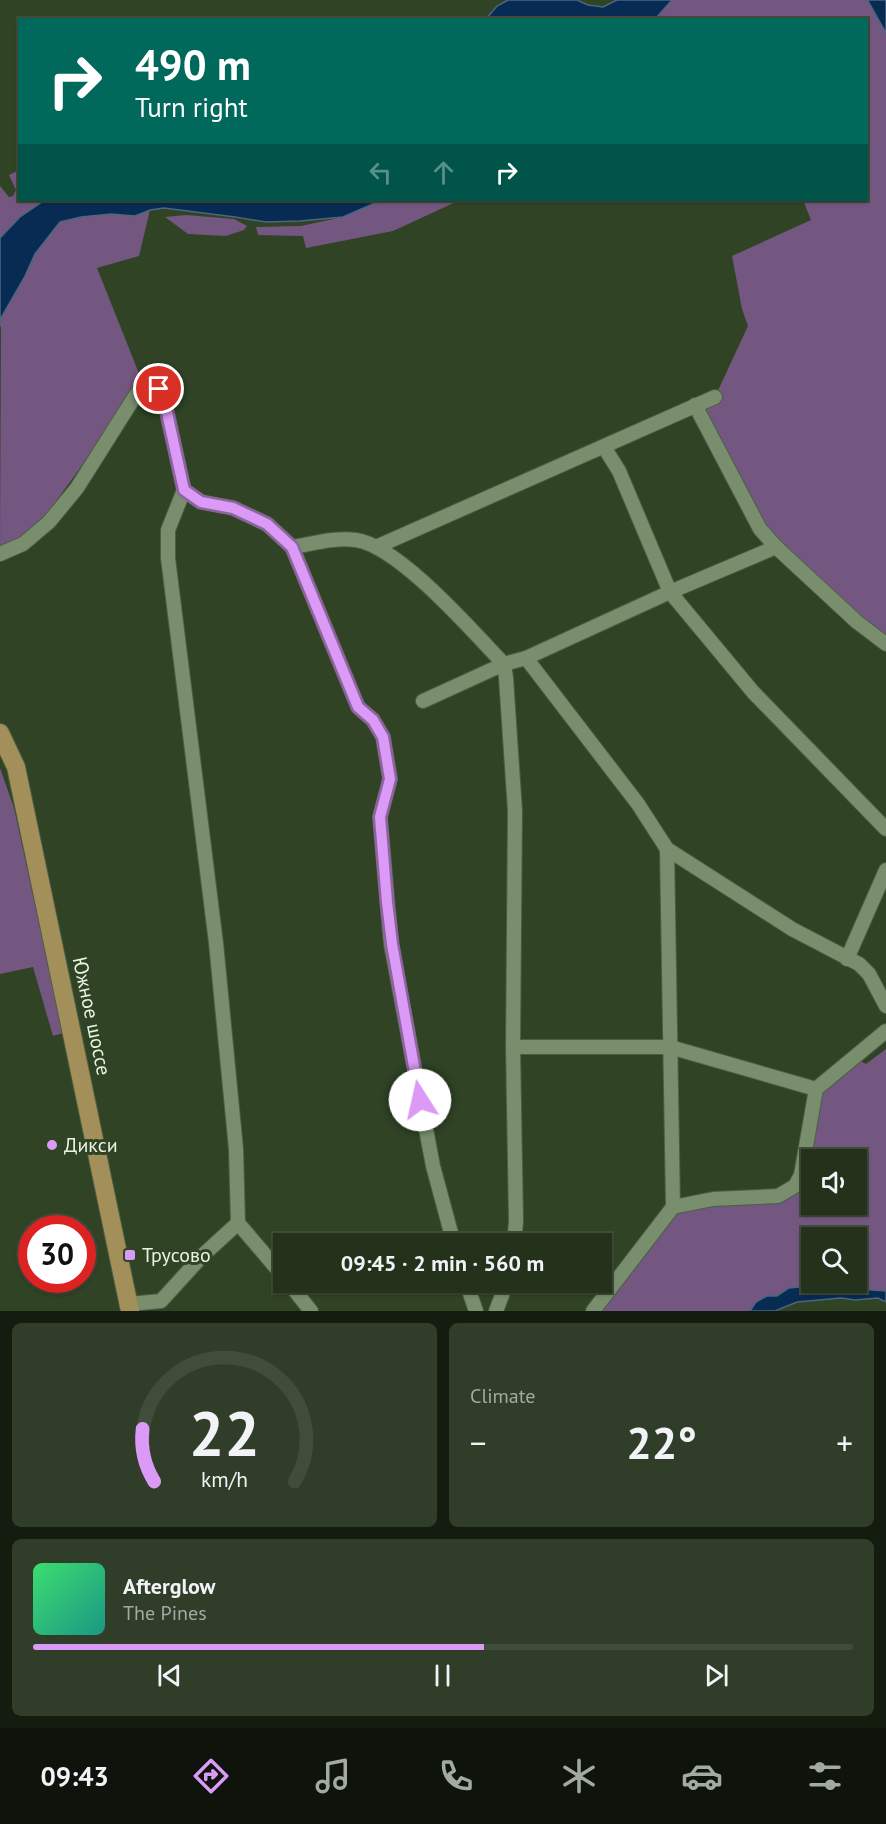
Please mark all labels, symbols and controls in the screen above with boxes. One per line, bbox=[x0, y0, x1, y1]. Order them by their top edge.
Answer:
text: 490 m bbox=[135, 37, 251, 92]
icon: right bbox=[36, 42, 114, 120]
text: Turn right bbox=[135, 90, 248, 124]
icon: left bbox=[364, 156, 397, 189]
icon: ahead bbox=[427, 156, 460, 189]
icon: right bbox=[490, 156, 523, 189]
pin bbox=[133, 363, 184, 414]
icon: arrive bbox=[142, 372, 175, 405]
street label: Южное шоссе bbox=[67, 954, 117, 1078]
position arrow bbox=[388, 1068, 452, 1132]
place label: Дикси bbox=[64, 1132, 118, 1158]
marker: Дикси bbox=[45, 1138, 59, 1152]
map controls bbox=[801, 1149, 867, 1293]
button: sound bbox=[801, 1149, 867, 1215]
speed limit sign: 30 bbox=[18, 1215, 96, 1293]
button: search bbox=[801, 1227, 867, 1293]
place label: Трусово bbox=[142, 1242, 211, 1268]
marker: Трусово bbox=[123, 1248, 137, 1262]
text: 09:45 · 2 min · 560 m bbox=[341, 1249, 544, 1277]
text: Climate bbox=[470, 1383, 536, 1409]
text: 22 bbox=[189, 1392, 260, 1473]
text: 22° bbox=[626, 1413, 697, 1471]
text: − bbox=[470, 1421, 487, 1464]
text: + bbox=[836, 1421, 853, 1464]
text: km/h bbox=[201, 1465, 248, 1493]
text: Afterglow bbox=[123, 1572, 215, 1600]
text: The Pines bbox=[123, 1600, 207, 1626]
icon: previous bbox=[153, 1659, 186, 1692]
icon: pause bbox=[426, 1659, 459, 1692]
icon: next bbox=[700, 1659, 733, 1692]
icon: directions bbox=[190, 1755, 232, 1797]
icon: music bbox=[312, 1755, 354, 1797]
icon: phone bbox=[435, 1755, 477, 1797]
icon: climate bbox=[558, 1755, 600, 1797]
icon: car bbox=[681, 1755, 723, 1797]
icon: filters bbox=[804, 1755, 846, 1797]
text: 09:43 bbox=[40, 1759, 109, 1793]

